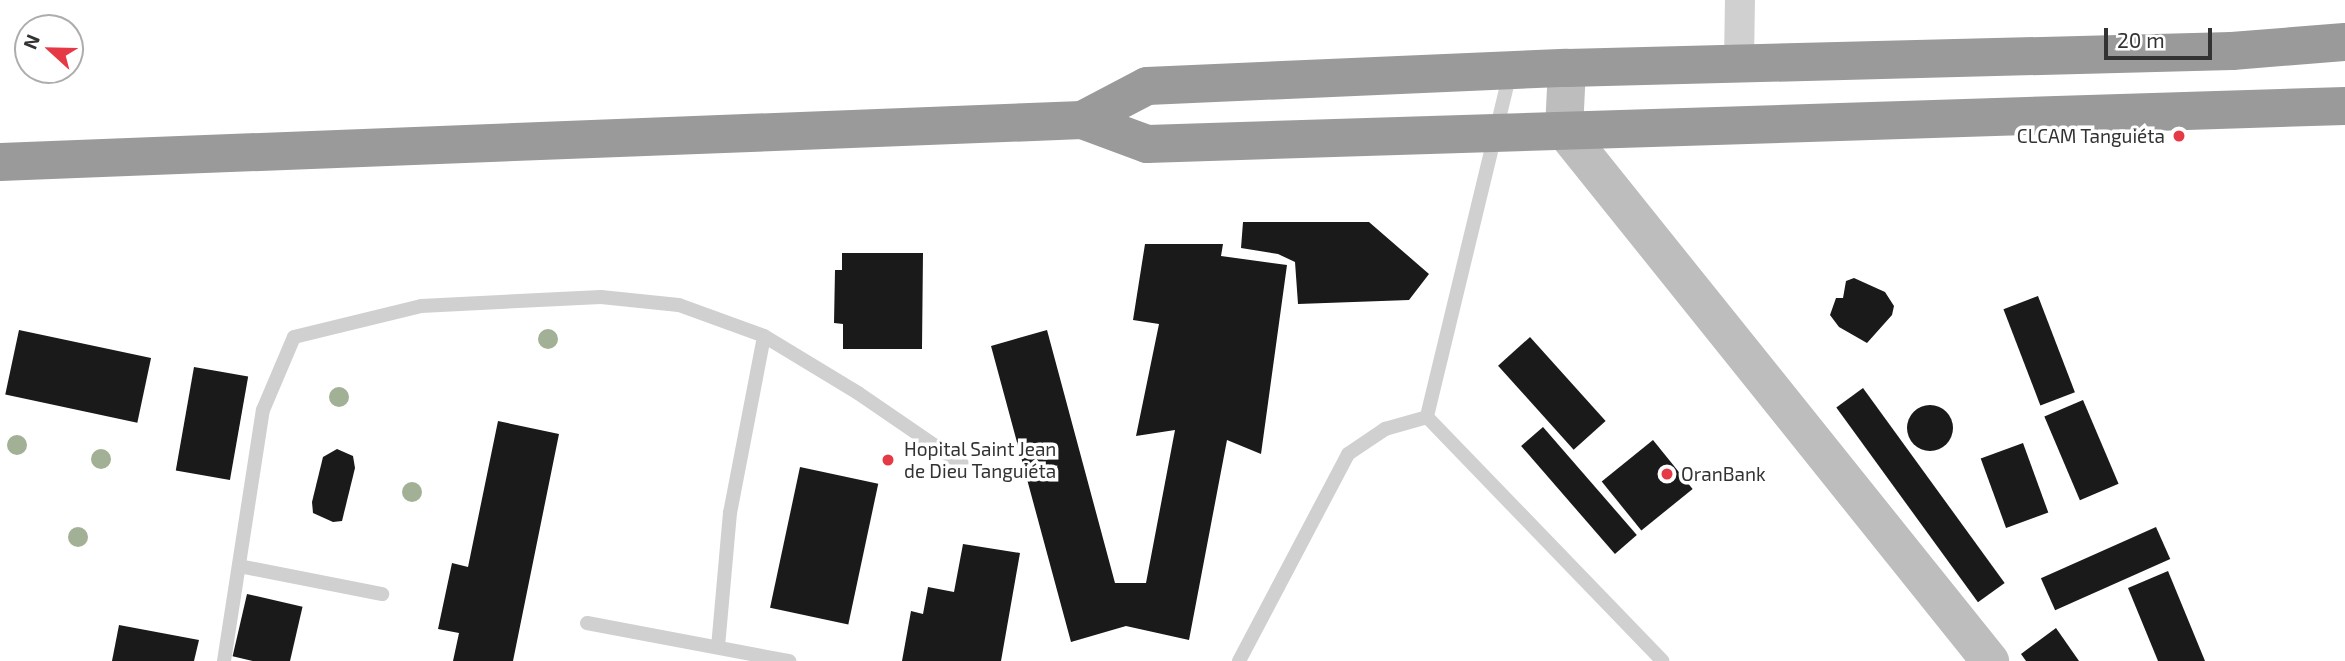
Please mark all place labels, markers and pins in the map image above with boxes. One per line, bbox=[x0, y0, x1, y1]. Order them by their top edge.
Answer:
place label: CLCAM Tanguiéta bbox=[2016, 125, 2165, 147]
marker: CLCAM Tanguiéta bbox=[2171, 128, 2187, 144]
place label: Hopital Saint Jean de Dieu Tanguiéta bbox=[904, 438, 1057, 482]
marker: Hopital Saint Jean de Dieu Tanguiéta bbox=[878, 450, 898, 470]
place label: OranBank bbox=[1681, 463, 1766, 485]
marker: OranBank bbox=[1659, 466, 1675, 482]

